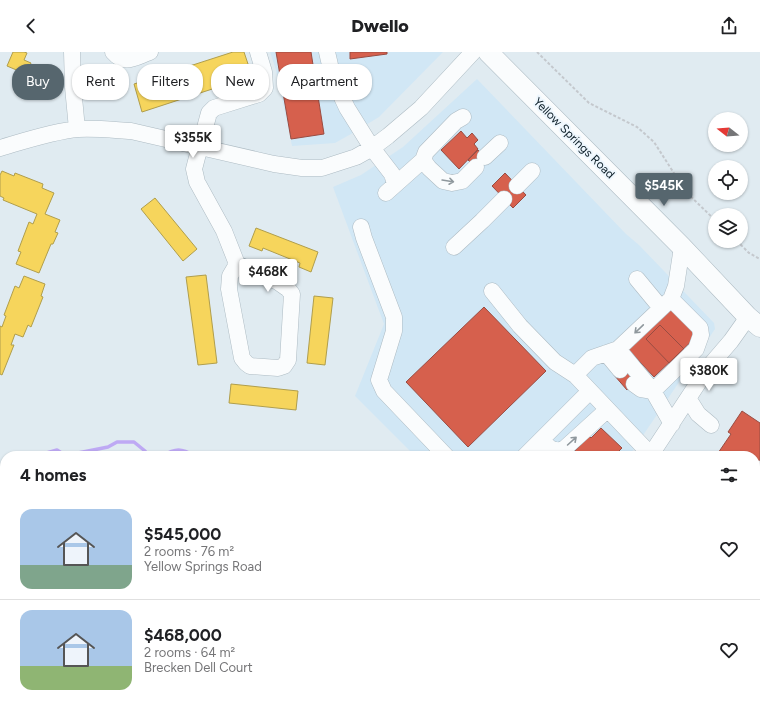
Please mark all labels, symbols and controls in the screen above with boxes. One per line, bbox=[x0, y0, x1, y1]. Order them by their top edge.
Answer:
icon: back bbox=[20, 15, 42, 37]
text: Dwello bbox=[351, 15, 409, 37]
icon: share bbox=[718, 15, 740, 37]
chip: Buy bbox=[12, 64, 64, 100]
chip: Rent bbox=[72, 64, 129, 100]
chip: Filters bbox=[137, 64, 203, 100]
chip: New bbox=[211, 64, 269, 100]
chip: Apartment bbox=[277, 64, 372, 100]
street label: Yellow Springs Road bbox=[531, 95, 617, 181]
north arrow bbox=[708, 112, 748, 152]
map controls bbox=[708, 112, 748, 248]
pin: $355K bbox=[165, 125, 221, 159]
text: $355K bbox=[174, 130, 212, 145]
button: locate bbox=[708, 160, 748, 200]
pin: $545K bbox=[636, 173, 692, 207]
one-way arrow bbox=[441, 177, 454, 185]
text: $545K bbox=[644, 178, 684, 193]
button: layers bbox=[708, 208, 748, 248]
pin: $468K bbox=[240, 259, 296, 293]
text: $468K bbox=[248, 264, 288, 279]
one-way arrow bbox=[634, 324, 644, 334]
pin: $380K bbox=[681, 358, 737, 392]
text: $380K bbox=[689, 363, 729, 378]
one-way arrow bbox=[567, 437, 577, 446]
icon: filters bbox=[718, 464, 740, 486]
text: 4 homes bbox=[20, 465, 87, 485]
text: $545,000 bbox=[144, 524, 221, 544]
icon: home bbox=[52, 525, 100, 573]
icon: heart bbox=[718, 538, 740, 560]
text: 2 rooms · 76 m² bbox=[144, 544, 234, 559]
text: Yellow Springs Road bbox=[144, 559, 262, 574]
text: $468,000 bbox=[144, 625, 222, 645]
icon: home bbox=[52, 626, 100, 674]
icon: heart bbox=[718, 639, 740, 661]
text: 2 rooms · 64 m² bbox=[144, 645, 235, 660]
text: Brecken Dell Court bbox=[144, 660, 253, 675]

